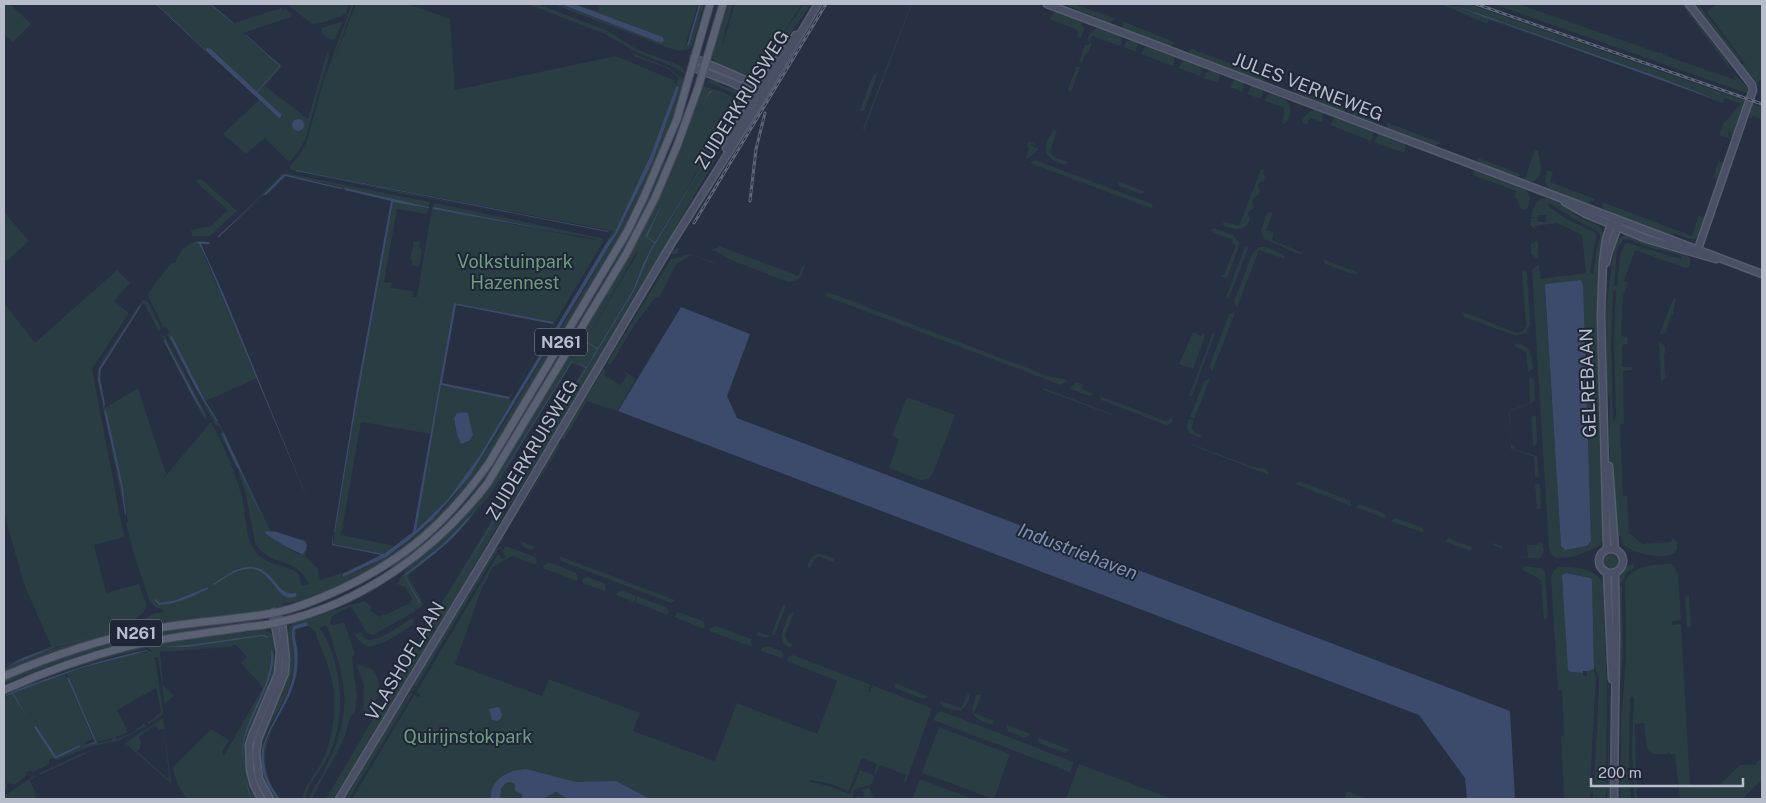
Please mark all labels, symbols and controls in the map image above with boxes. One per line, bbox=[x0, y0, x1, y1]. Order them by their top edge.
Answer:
street label: ZUIDERKRUISWEG bbox=[690, 26, 793, 173]
street label: JULES VERNEWEG bbox=[1230, 48, 1386, 125]
park label: Volkstuinpark Hazennest bbox=[457, 251, 573, 293]
road number: N261 bbox=[535, 328, 587, 356]
street label: GELREBAAN bbox=[1575, 328, 1600, 438]
street label: ZUIDERKRUISWEG bbox=[481, 376, 582, 524]
water label: Industriehaven bbox=[1015, 518, 1141, 584]
street label: VLASHOFLAAN bbox=[361, 598, 448, 724]
road number: N261 bbox=[110, 620, 162, 646]
park label: Quirijnstokpark bbox=[404, 726, 532, 747]
scale bar bbox=[1591, 756, 1744, 788]
text: 200 m bbox=[1598, 764, 1642, 781]

